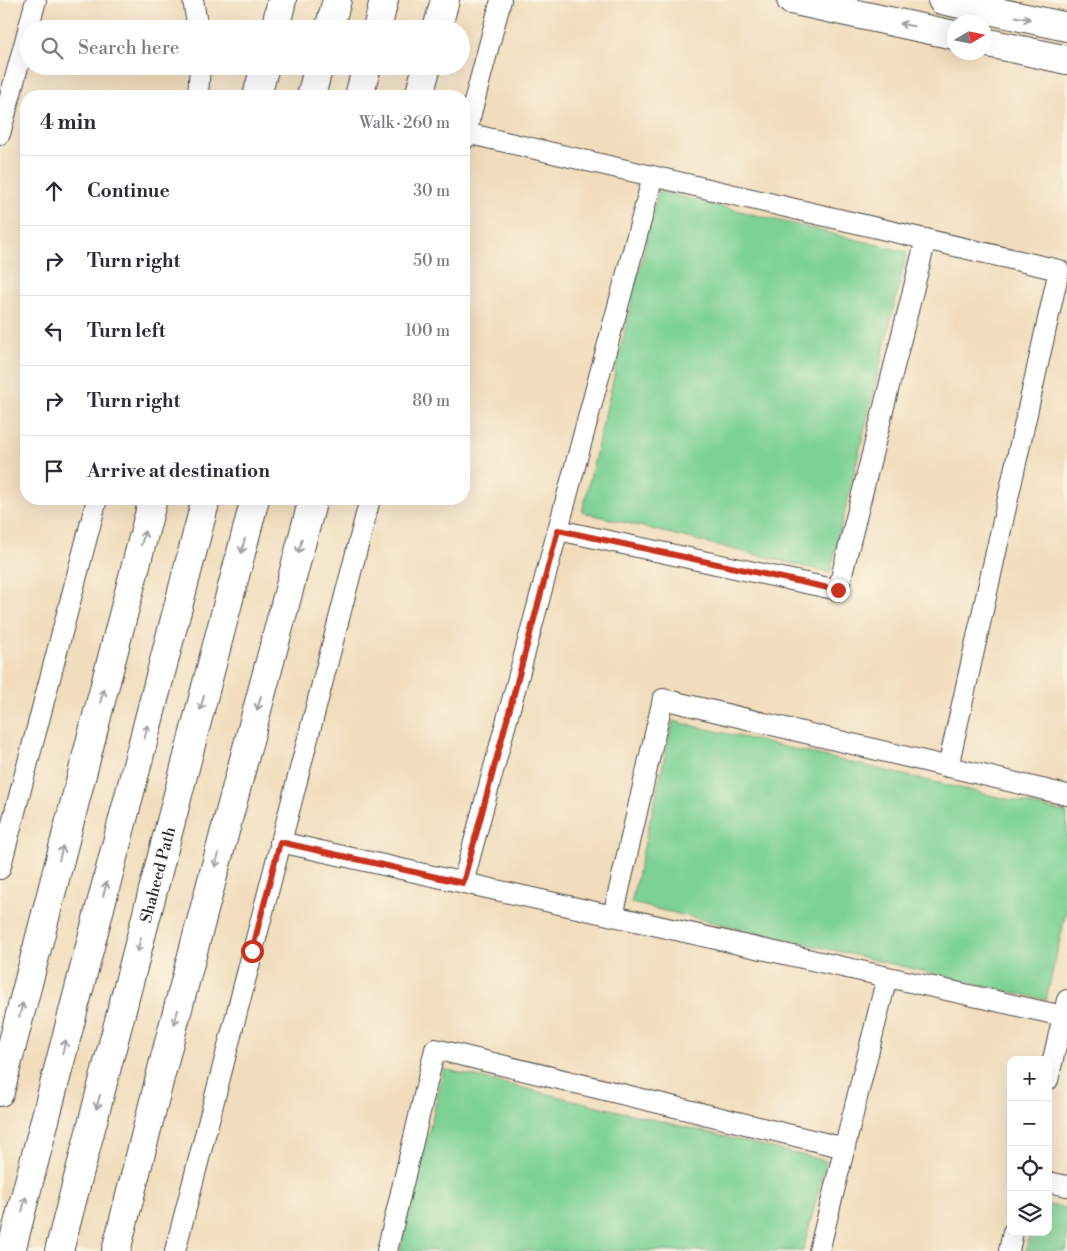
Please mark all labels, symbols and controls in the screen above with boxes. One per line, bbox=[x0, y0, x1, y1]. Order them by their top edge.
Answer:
one-way arrow bbox=[1015, 14, 1031, 23]
north arrow bbox=[947, 15, 992, 60]
search box bbox=[20, 20, 470, 75]
one-way arrow bbox=[899, 20, 915, 29]
icon: search bbox=[38, 34, 66, 62]
text: Search here bbox=[78, 36, 179, 60]
text: 4 min bbox=[40, 110, 96, 136]
text: Walk · 260 m bbox=[359, 113, 450, 133]
icon: ahead bbox=[40, 177, 68, 205]
text: Continue bbox=[87, 179, 170, 203]
text: 30 m bbox=[413, 181, 450, 201]
icon: right bbox=[40, 247, 68, 275]
text: Turn right bbox=[87, 249, 180, 273]
text: 50 m bbox=[413, 251, 450, 271]
icon: left bbox=[40, 317, 68, 345]
text: Turn left bbox=[87, 319, 166, 343]
text: 100 m bbox=[405, 321, 450, 341]
icon: right bbox=[40, 387, 68, 415]
text: Turn right bbox=[87, 389, 180, 413]
text: 80 m bbox=[412, 391, 450, 411]
icon: arrive bbox=[40, 457, 68, 485]
text: Arrive at destination bbox=[87, 459, 270, 483]
one-way arrow bbox=[138, 531, 148, 547]
one-way arrow bbox=[238, 537, 247, 553]
one-way arrow bbox=[295, 537, 305, 553]
route end bbox=[827, 579, 850, 602]
one-way arrow bbox=[98, 688, 107, 704]
one-way arrow bbox=[197, 695, 206, 711]
one-way arrow bbox=[254, 695, 263, 711]
one-way arrow bbox=[142, 724, 151, 740]
street label: Shaheed Path bbox=[136, 824, 180, 925]
one-way arrow bbox=[57, 846, 66, 862]
one-way arrow bbox=[212, 852, 221, 868]
one-way arrow bbox=[101, 882, 110, 898]
one-way arrow bbox=[133, 937, 143, 953]
route start bbox=[241, 940, 264, 963]
one-way arrow bbox=[16, 1003, 26, 1019]
one-way arrow bbox=[170, 1009, 180, 1025]
one-way arrow bbox=[60, 1039, 70, 1055]
map controls bbox=[1007, 1056, 1052, 1236]
button: + bbox=[1007, 1056, 1052, 1101]
one-way arrow bbox=[92, 1094, 102, 1110]
button: − bbox=[1007, 1101, 1052, 1146]
button: locate bbox=[1007, 1146, 1052, 1191]
button: layers bbox=[1007, 1191, 1052, 1236]
one-way arrow bbox=[19, 1196, 29, 1212]

